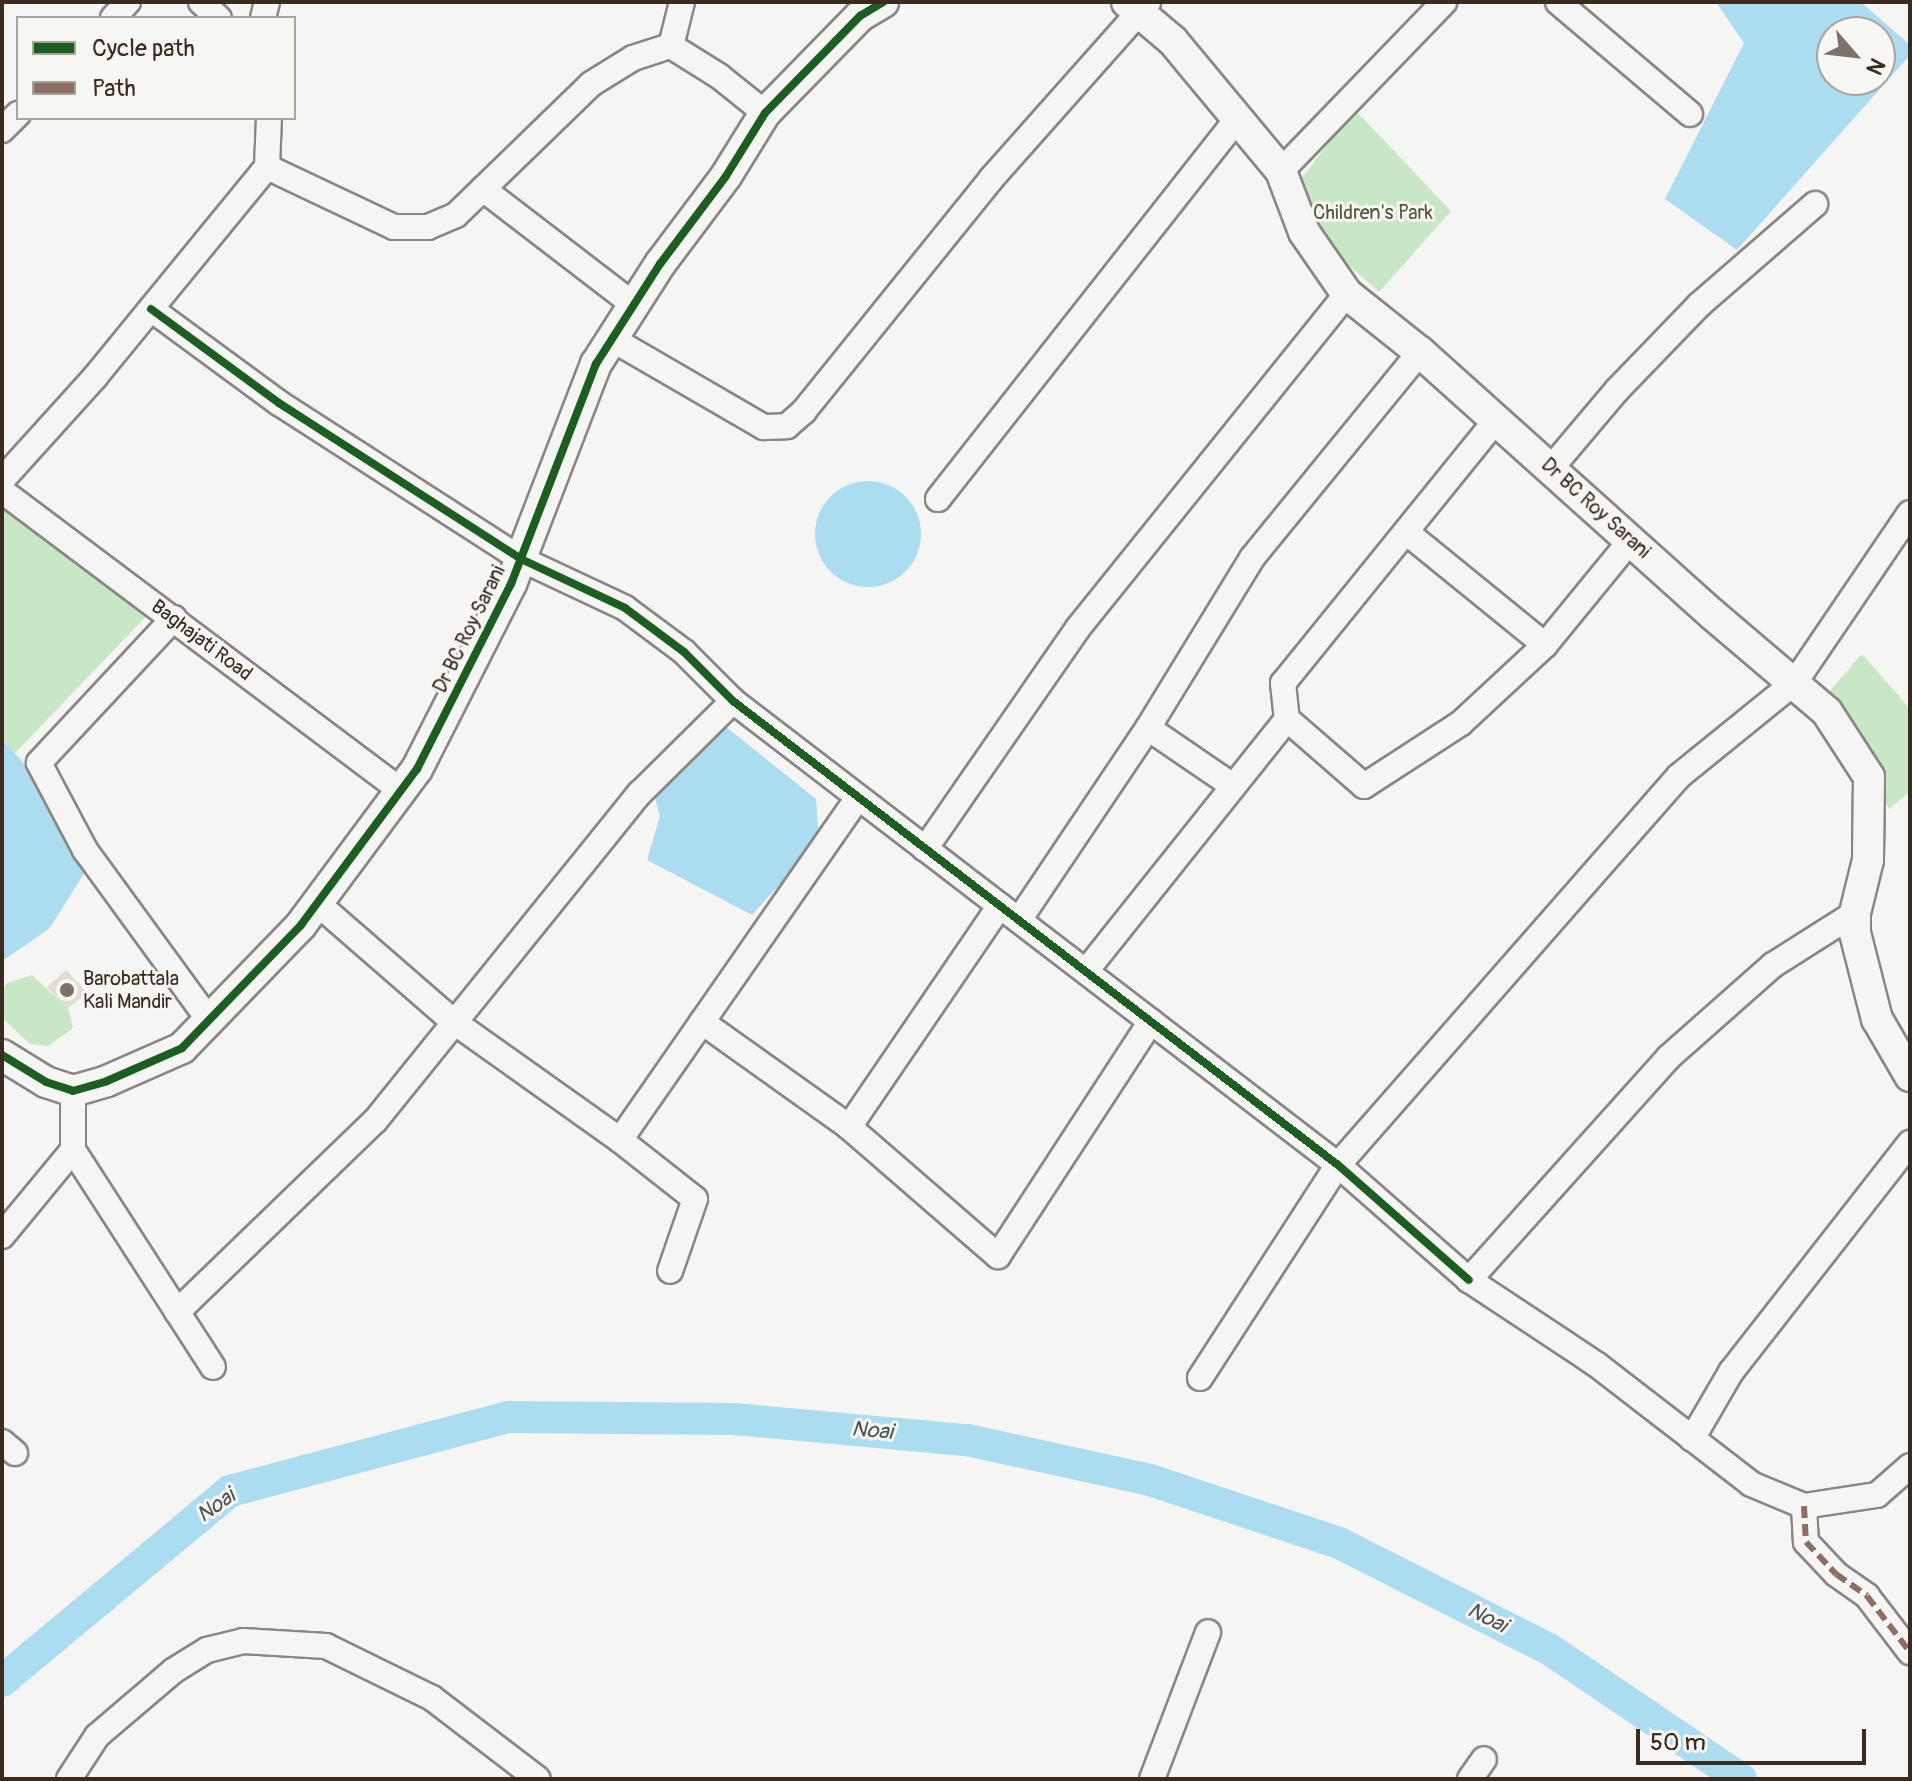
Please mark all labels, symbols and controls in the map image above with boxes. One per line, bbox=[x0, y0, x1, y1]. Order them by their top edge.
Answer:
legend bbox=[16, 16, 296, 120]
north arrow bbox=[1816, 16, 1896, 96]
text: Cycle path bbox=[92, 34, 195, 63]
text: N bbox=[1860, 53, 1891, 79]
text: Path bbox=[92, 74, 136, 103]
park label: Children's Park bbox=[1313, 200, 1433, 224]
street label: Dr BC Roy Sarani bbox=[1536, 453, 1656, 563]
street label: Dr BC Roy Sarani bbox=[428, 561, 510, 697]
street label: Baghajati Road bbox=[147, 594, 257, 686]
place label: Barobattala Kali Mandir bbox=[83, 966, 179, 1013]
marker: Barobattala Kali Mandir bbox=[58, 981, 76, 999]
water label: Noai bbox=[851, 1416, 893, 1446]
water label: Noai bbox=[192, 1483, 240, 1529]
water label: Noai bbox=[1463, 1597, 1511, 1639]
scale bar bbox=[1640, 1713, 1870, 1763]
text: 50 m bbox=[1650, 1728, 1706, 1757]

